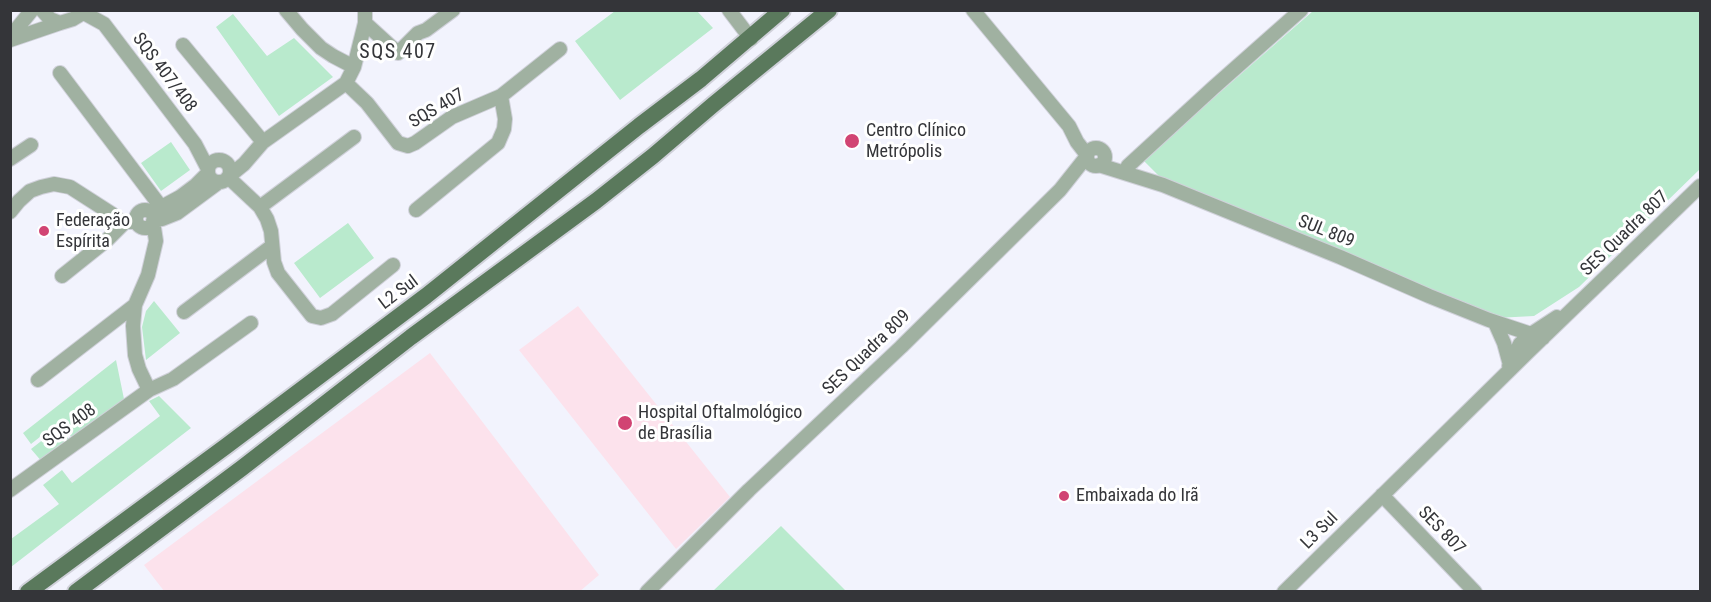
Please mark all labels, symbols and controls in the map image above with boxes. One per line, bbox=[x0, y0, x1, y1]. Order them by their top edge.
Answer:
street label: SQS 407/408 bbox=[127, 29, 201, 117]
district label: SQS 407 bbox=[359, 41, 437, 65]
street label: SQS 407 bbox=[405, 85, 469, 133]
place label: Centro Clínico Metrópolis bbox=[866, 120, 966, 162]
marker: Centro Clínico Metrópolis bbox=[843, 132, 861, 150]
street label: SES Quadra 807 bbox=[1577, 187, 1673, 281]
place label: Federação Espírita bbox=[56, 210, 130, 252]
street label: SUL 809 bbox=[1295, 211, 1357, 253]
marker: Federação Espírita bbox=[37, 224, 51, 238]
street label: L2 Sul bbox=[375, 271, 423, 315]
street label: SES Quadra 809 bbox=[819, 306, 915, 400]
street label: SQS 408 bbox=[39, 400, 101, 452]
place label: Hospital Oftalmológico de Brasília bbox=[638, 402, 802, 444]
marker: Hospital Oftalmológico de Brasília bbox=[616, 414, 634, 432]
place label: Embaixada do Irã bbox=[1076, 485, 1199, 507]
marker: Embaixada do Irã bbox=[1057, 489, 1071, 503]
street label: SES 807 bbox=[1413, 502, 1469, 560]
street label: L3 Sul bbox=[1297, 508, 1343, 554]

